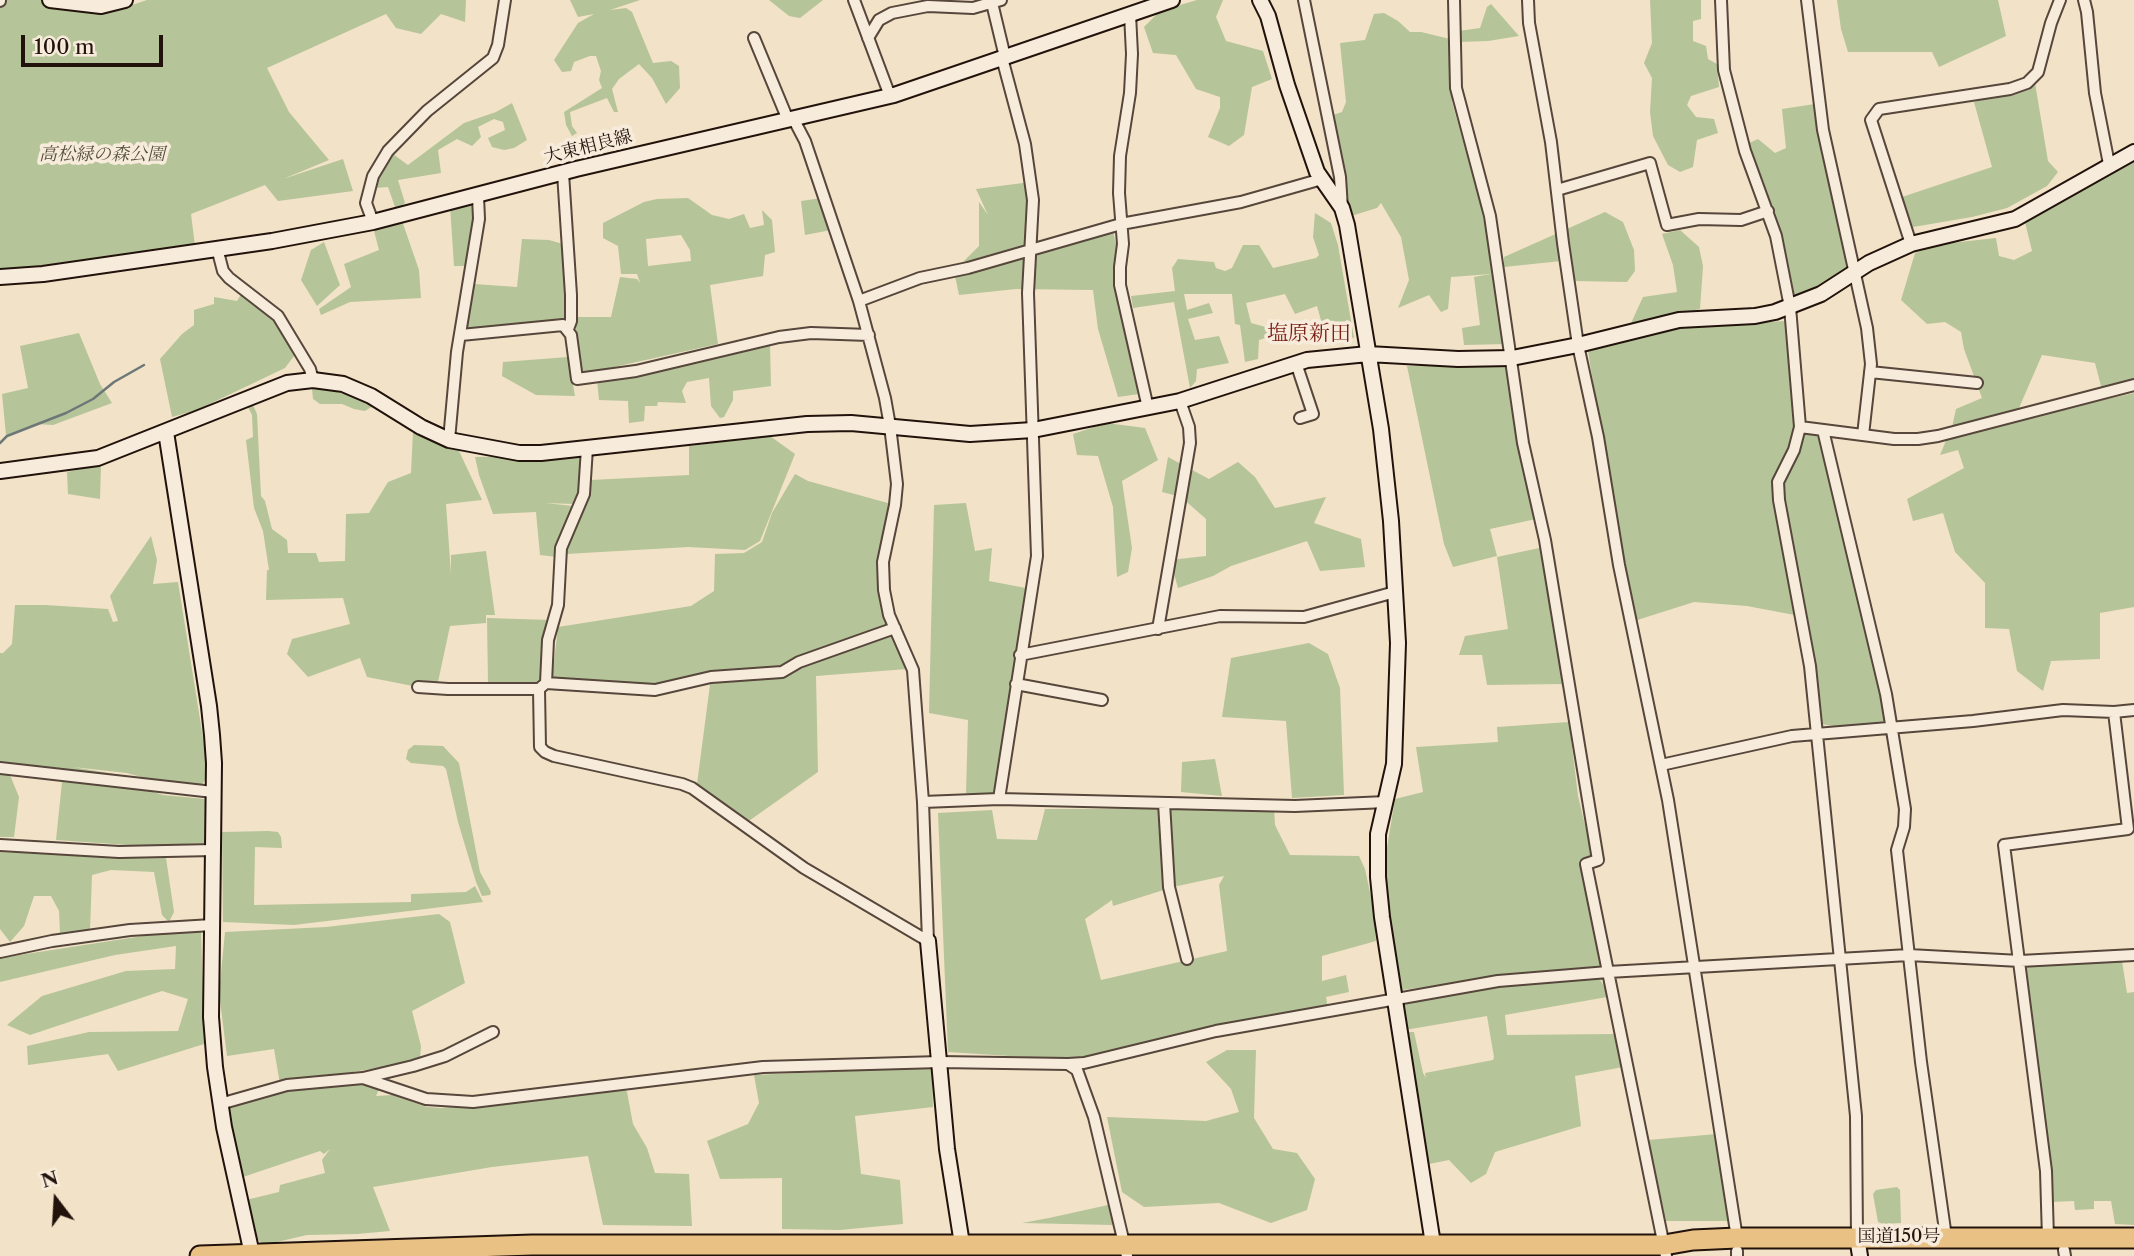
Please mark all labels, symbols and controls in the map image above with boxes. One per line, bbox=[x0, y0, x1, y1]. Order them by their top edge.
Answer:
scale bar bbox=[24, 21, 166, 65]
text: 100 m bbox=[34, 34, 95, 59]
street label: 大東相良線 bbox=[542, 126, 634, 168]
park label: 高松緑の森公園 bbox=[39, 144, 165, 166]
district label: 塩原新田 bbox=[1267, 321, 1351, 347]
north arrow bbox=[21, 1165, 91, 1235]
text: N bbox=[38, 1166, 61, 1193]
street label: 国道150号 bbox=[1858, 1226, 1940, 1248]

